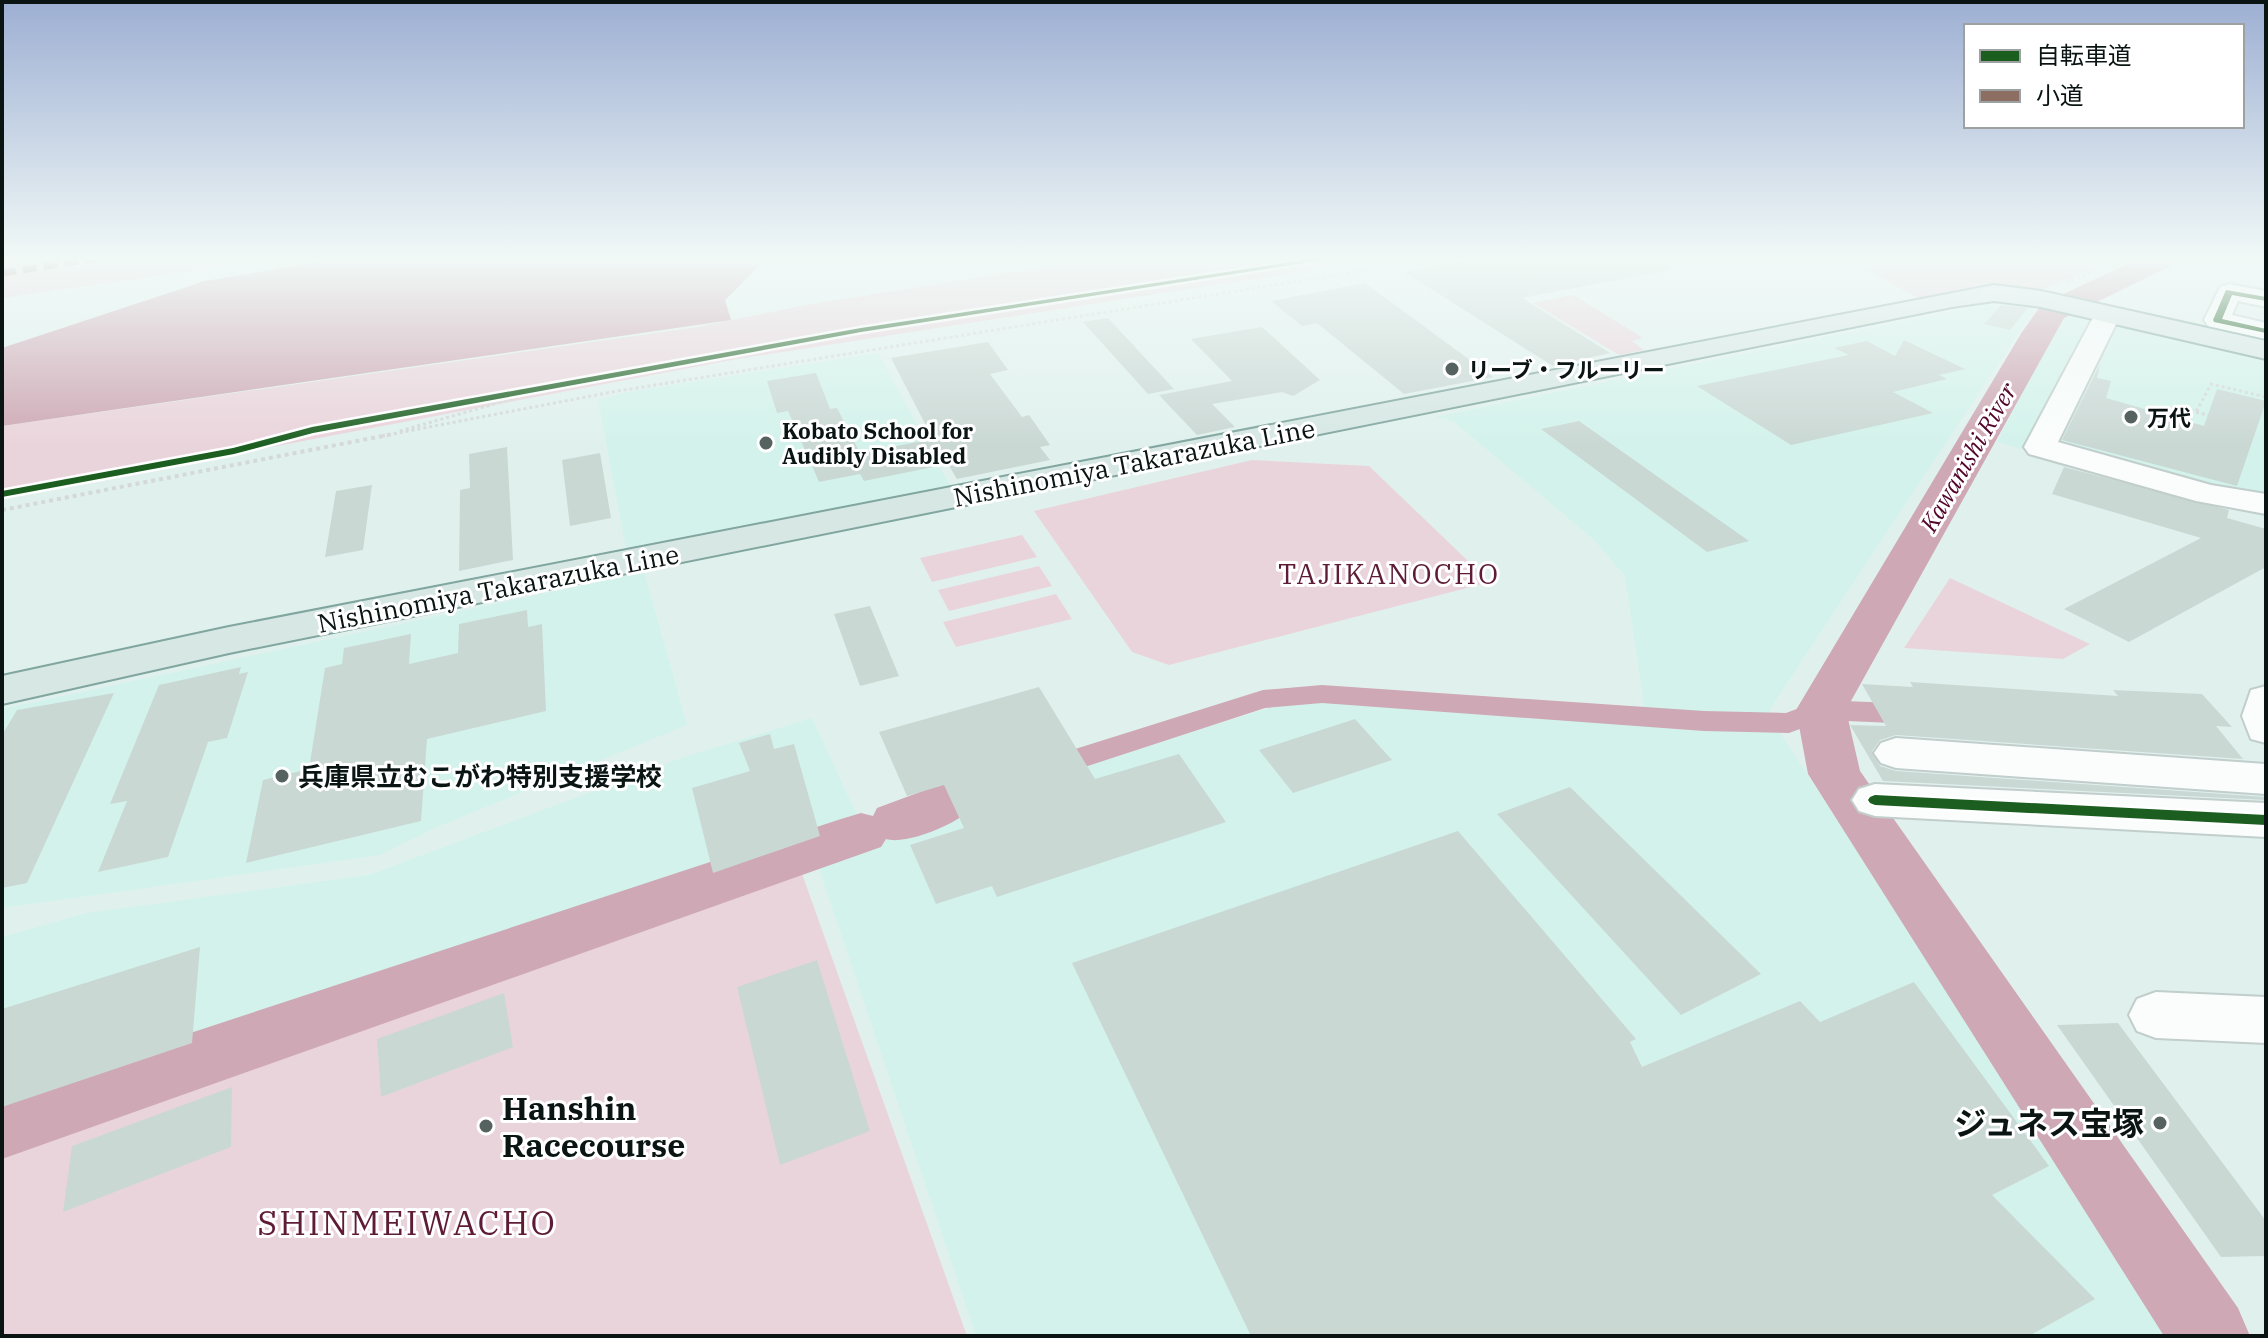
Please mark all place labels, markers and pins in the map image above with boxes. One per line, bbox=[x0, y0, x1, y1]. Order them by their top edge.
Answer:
place label: リーブ・フルーリー bbox=[1468, 355, 1665, 384]
marker: リーブ・フルーリー bbox=[1443, 360, 1461, 378]
place label: 万代 bbox=[2147, 403, 2191, 432]
marker: 万代 bbox=[2122, 408, 2140, 426]
place label: Kobato School for Audibly Disabled bbox=[782, 416, 973, 470]
marker: Kobato School for Audibly Disabled bbox=[757, 434, 775, 452]
place label: 兵庫県立むこがわ特別支援学校 bbox=[298, 759, 662, 793]
marker: 兵庫県立むこがわ特別支援学校 bbox=[273, 767, 291, 785]
place label: Hanshin Racecourse bbox=[502, 1087, 685, 1166]
place label: ジュネス宝塚 bbox=[1954, 1102, 2144, 1144]
marker: ジュネス宝塚 bbox=[2151, 1114, 2169, 1132]
marker: Hanshin Racecourse bbox=[477, 1117, 495, 1135]

